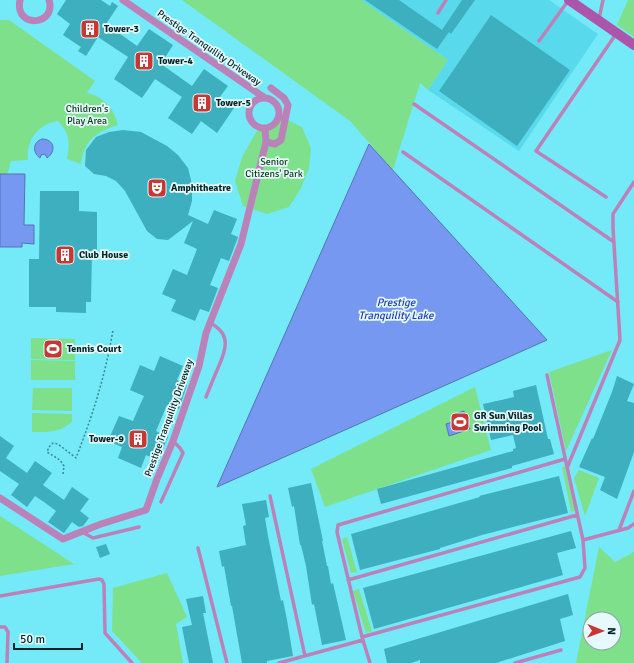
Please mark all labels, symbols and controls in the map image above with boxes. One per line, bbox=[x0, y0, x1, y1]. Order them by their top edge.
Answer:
street label: Prestige Tranquility Driveway bbox=[155, 7, 264, 89]
building icon: Tower-3 bbox=[79, 18, 101, 40]
place label: Tower-3 bbox=[104, 23, 139, 35]
building icon: Tower-4 bbox=[133, 50, 155, 72]
place label: Tower-4 bbox=[158, 55, 194, 67]
building icon: Tower-5 bbox=[191, 92, 213, 114]
place label: Tower-5 bbox=[216, 97, 251, 109]
park label: Children's Play Area bbox=[66, 103, 109, 127]
park label: Senior Citizens' Park bbox=[245, 156, 303, 180]
theatre icon: Amphitheatre bbox=[146, 177, 168, 199]
place label: Amphitheatre bbox=[171, 182, 231, 194]
building icon: Club House bbox=[54, 244, 76, 266]
place label: Club House bbox=[79, 249, 128, 261]
water label: Prestige Tranquility Lake bbox=[359, 296, 434, 322]
sports icon: Tennis Court bbox=[42, 338, 64, 360]
place label: Tennis Court bbox=[67, 343, 122, 355]
street label: Prestige Tranquility Driveway bbox=[142, 357, 196, 478]
place label: GR Sun Villas Swimming Pool bbox=[474, 410, 542, 434]
sports icon: GR Sun Villas Swimming Pool bbox=[449, 411, 471, 433]
building icon: Tower-9 bbox=[127, 428, 149, 450]
place label: Tower-9 bbox=[89, 433, 125, 445]
north arrow bbox=[582, 611, 622, 651]
scale bar bbox=[14, 625, 82, 651]
text: N bbox=[605, 627, 618, 635]
text: 50 m bbox=[20, 632, 45, 647]

